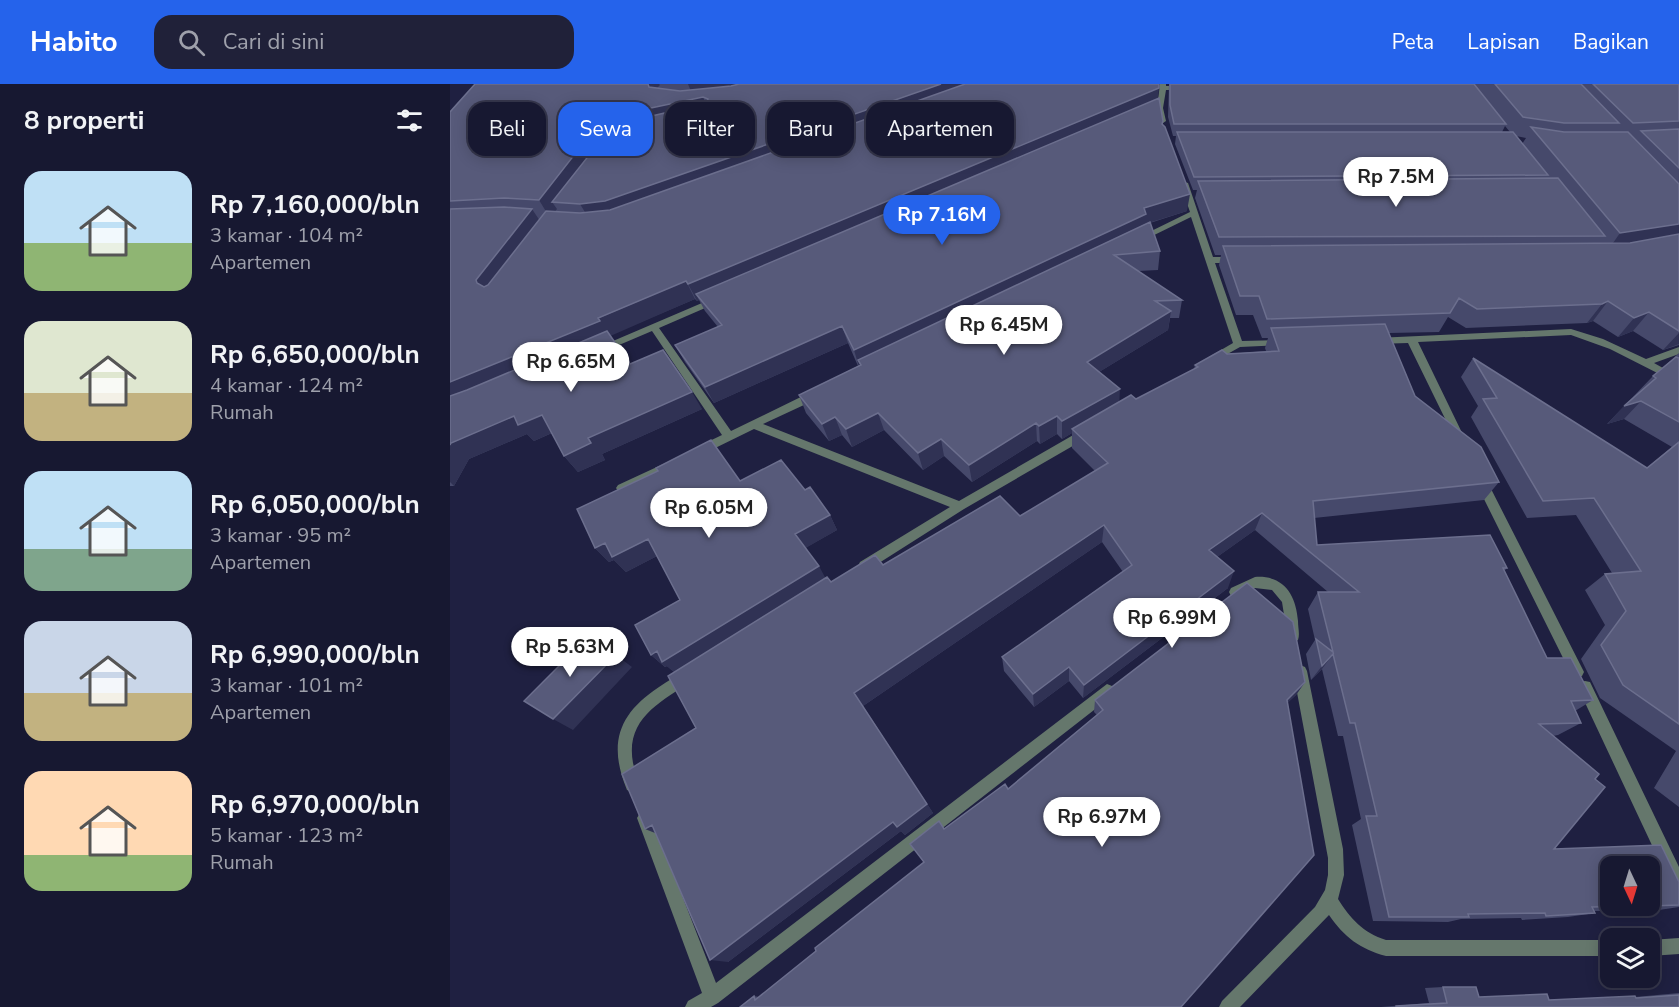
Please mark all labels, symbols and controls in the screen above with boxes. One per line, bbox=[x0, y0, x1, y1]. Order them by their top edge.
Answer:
search box bbox=[154, 15, 574, 69]
text: Habito bbox=[30, 23, 118, 61]
icon: search bbox=[175, 26, 208, 59]
text: Cari di sini bbox=[223, 27, 324, 57]
text: Peta bbox=[1392, 28, 1434, 56]
text: Lapisan bbox=[1467, 28, 1540, 56]
text: Bagikan bbox=[1573, 28, 1649, 56]
chip: Beli bbox=[468, 102, 546, 156]
chip: Sewa bbox=[558, 102, 653, 156]
chip: Filter bbox=[665, 102, 755, 156]
chip: Baru bbox=[767, 102, 854, 156]
chip: Apartemen bbox=[866, 102, 1014, 156]
text: 8 properti bbox=[24, 103, 144, 138]
icon: filters bbox=[393, 104, 426, 137]
pin: Rp 7.5M bbox=[1341, 157, 1451, 208]
text: Rp 7.5M bbox=[1357, 163, 1435, 190]
text: Rp 7,160,000/bln bbox=[210, 187, 420, 222]
icon: home bbox=[72, 195, 144, 267]
pin: Rp 7.16M bbox=[880, 195, 1004, 246]
text: Rp 7.16M bbox=[897, 201, 987, 228]
text: 3 kamar · 104 m² bbox=[210, 222, 363, 249]
text: Apartemen bbox=[210, 249, 311, 276]
pin: Rp 6.45M bbox=[942, 305, 1066, 356]
text: Rp 6.45M bbox=[959, 311, 1049, 338]
text: Rp 6,650,000/bln bbox=[210, 337, 420, 372]
pin: Rp 6.65M bbox=[509, 342, 633, 393]
icon: home bbox=[72, 345, 144, 417]
text: Rp 6.65M bbox=[526, 348, 616, 375]
text: 4 kamar · 124 m² bbox=[210, 372, 363, 399]
text: Rumah bbox=[210, 399, 274, 426]
text: Rp 6,050,000/bln bbox=[210, 487, 420, 522]
pin: Rp 6.05M bbox=[647, 488, 771, 539]
text: Rp 6.05M bbox=[664, 494, 754, 521]
icon: home bbox=[72, 495, 144, 567]
text: 3 kamar · 95 m² bbox=[210, 522, 351, 549]
text: Apartemen bbox=[210, 549, 311, 576]
pin: Rp 6.99M bbox=[1110, 598, 1234, 649]
text: Rp 6.99M bbox=[1127, 604, 1217, 631]
pin: Rp 5.63M bbox=[508, 627, 632, 678]
text: Rp 5.63M bbox=[525, 633, 615, 660]
text: Rp 6,990,000/bln bbox=[210, 637, 420, 672]
icon: home bbox=[72, 645, 144, 717]
text: 3 kamar · 101 m² bbox=[210, 672, 363, 699]
text: Apartemen bbox=[210, 699, 311, 726]
text: Rp 6,970,000/bln bbox=[210, 787, 420, 822]
icon: home bbox=[72, 795, 144, 867]
pin: Rp 6.97M bbox=[1040, 797, 1164, 848]
text: Rp 6.97M bbox=[1057, 803, 1147, 830]
text: 5 kamar · 123 m² bbox=[210, 822, 363, 849]
text: Rumah bbox=[210, 849, 274, 876]
north arrow bbox=[1600, 856, 1660, 916]
map controls bbox=[1600, 856, 1660, 988]
button: layers bbox=[1600, 928, 1660, 988]

